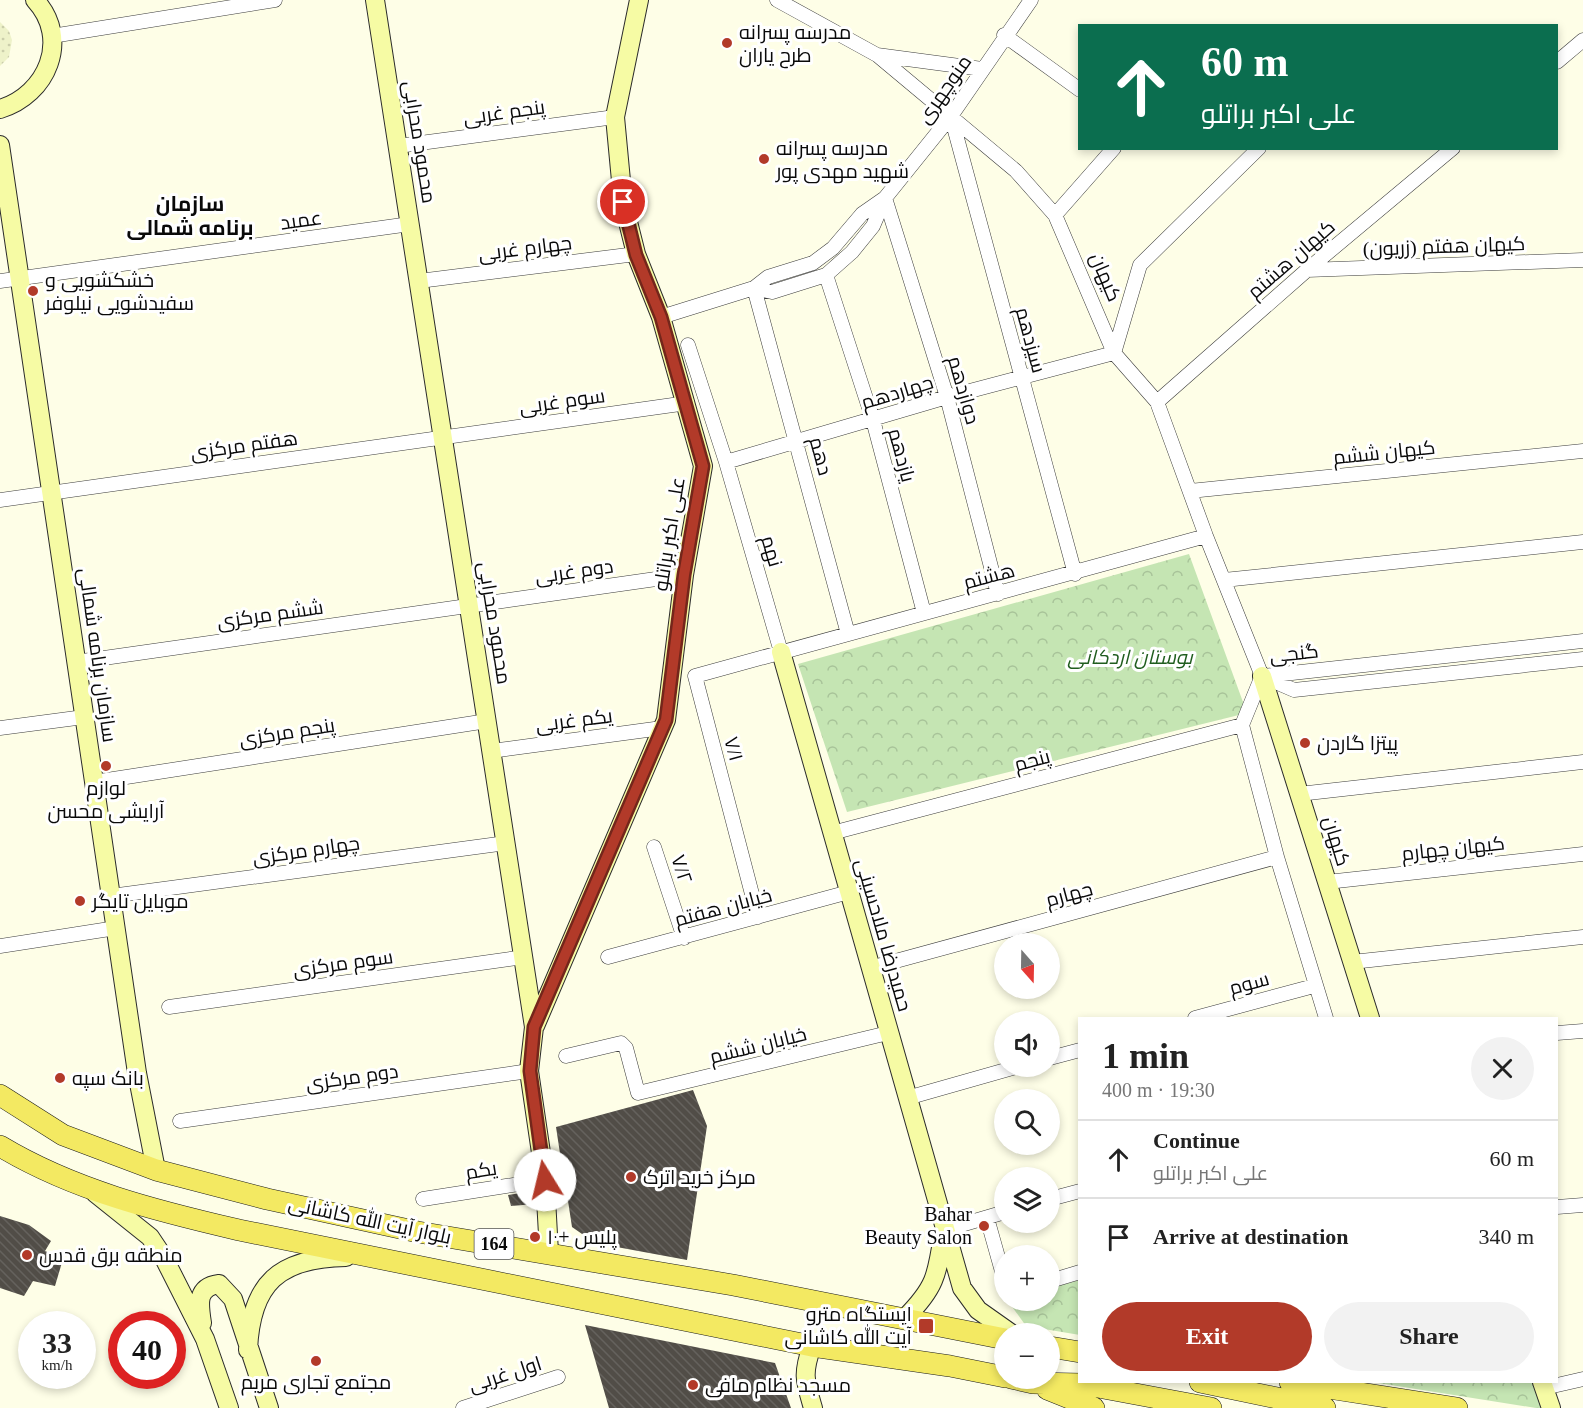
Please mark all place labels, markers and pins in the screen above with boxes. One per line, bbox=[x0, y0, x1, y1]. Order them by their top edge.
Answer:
place label: مدرسه پسرانه طرح یاران bbox=[739, 21, 851, 69]
marker: مدرسه پسرانه طرح یاران bbox=[720, 36, 734, 50]
place label: مدرسه پسرانه شهید مهدی پور bbox=[775, 137, 909, 184]
marker: مدرسه پسرانه شهید مهدی پور bbox=[757, 152, 771, 166]
pin bbox=[597, 176, 648, 227]
place label: خشکشویی و سفیدشویی نیلوفر bbox=[44, 269, 194, 316]
marker: خشکشویی و سفیدشویی نیلوفر bbox=[26, 284, 40, 298]
place label: پیتزا گاردن bbox=[1317, 732, 1399, 756]
marker: پیتزا گاردن bbox=[1298, 736, 1312, 750]
marker: لوازم آرایشی محسن bbox=[99, 759, 113, 773]
place label: لوازم آرایشی محسن bbox=[48, 777, 165, 824]
place label: موبایل تایگر bbox=[91, 890, 189, 914]
marker: موبایل تایگر bbox=[73, 894, 87, 908]
place label: بانک سپه bbox=[72, 1067, 144, 1091]
marker: بانک سپه bbox=[53, 1071, 67, 1085]
place label: مرکز خرید اترک bbox=[643, 1166, 756, 1189]
marker: مرکز خرید اترک bbox=[624, 1170, 638, 1184]
place label: Bahar Beauty Salon bbox=[865, 1203, 972, 1249]
marker: Bahar Beauty Salon bbox=[977, 1219, 991, 1233]
place label: پلیس +۱۰ bbox=[547, 1226, 617, 1250]
marker: پلیس +۱۰ bbox=[528, 1230, 542, 1244]
place label: منطقه برق قدس bbox=[39, 1244, 183, 1268]
marker: منطقه برق قدس bbox=[20, 1248, 34, 1262]
place label: ایستگاه مترو آیت الله کاشانی bbox=[785, 1303, 913, 1350]
marker: ایستگاه مترو آیت الله کاشانی bbox=[917, 1317, 935, 1335]
marker: مجتمع تجاری مریم bbox=[309, 1354, 323, 1368]
place label: مجتمع تجاری مریم bbox=[241, 1371, 391, 1396]
place label: مسجد نظام مافی bbox=[705, 1374, 851, 1399]
marker: مسجد نظام مافی bbox=[686, 1378, 700, 1392]

